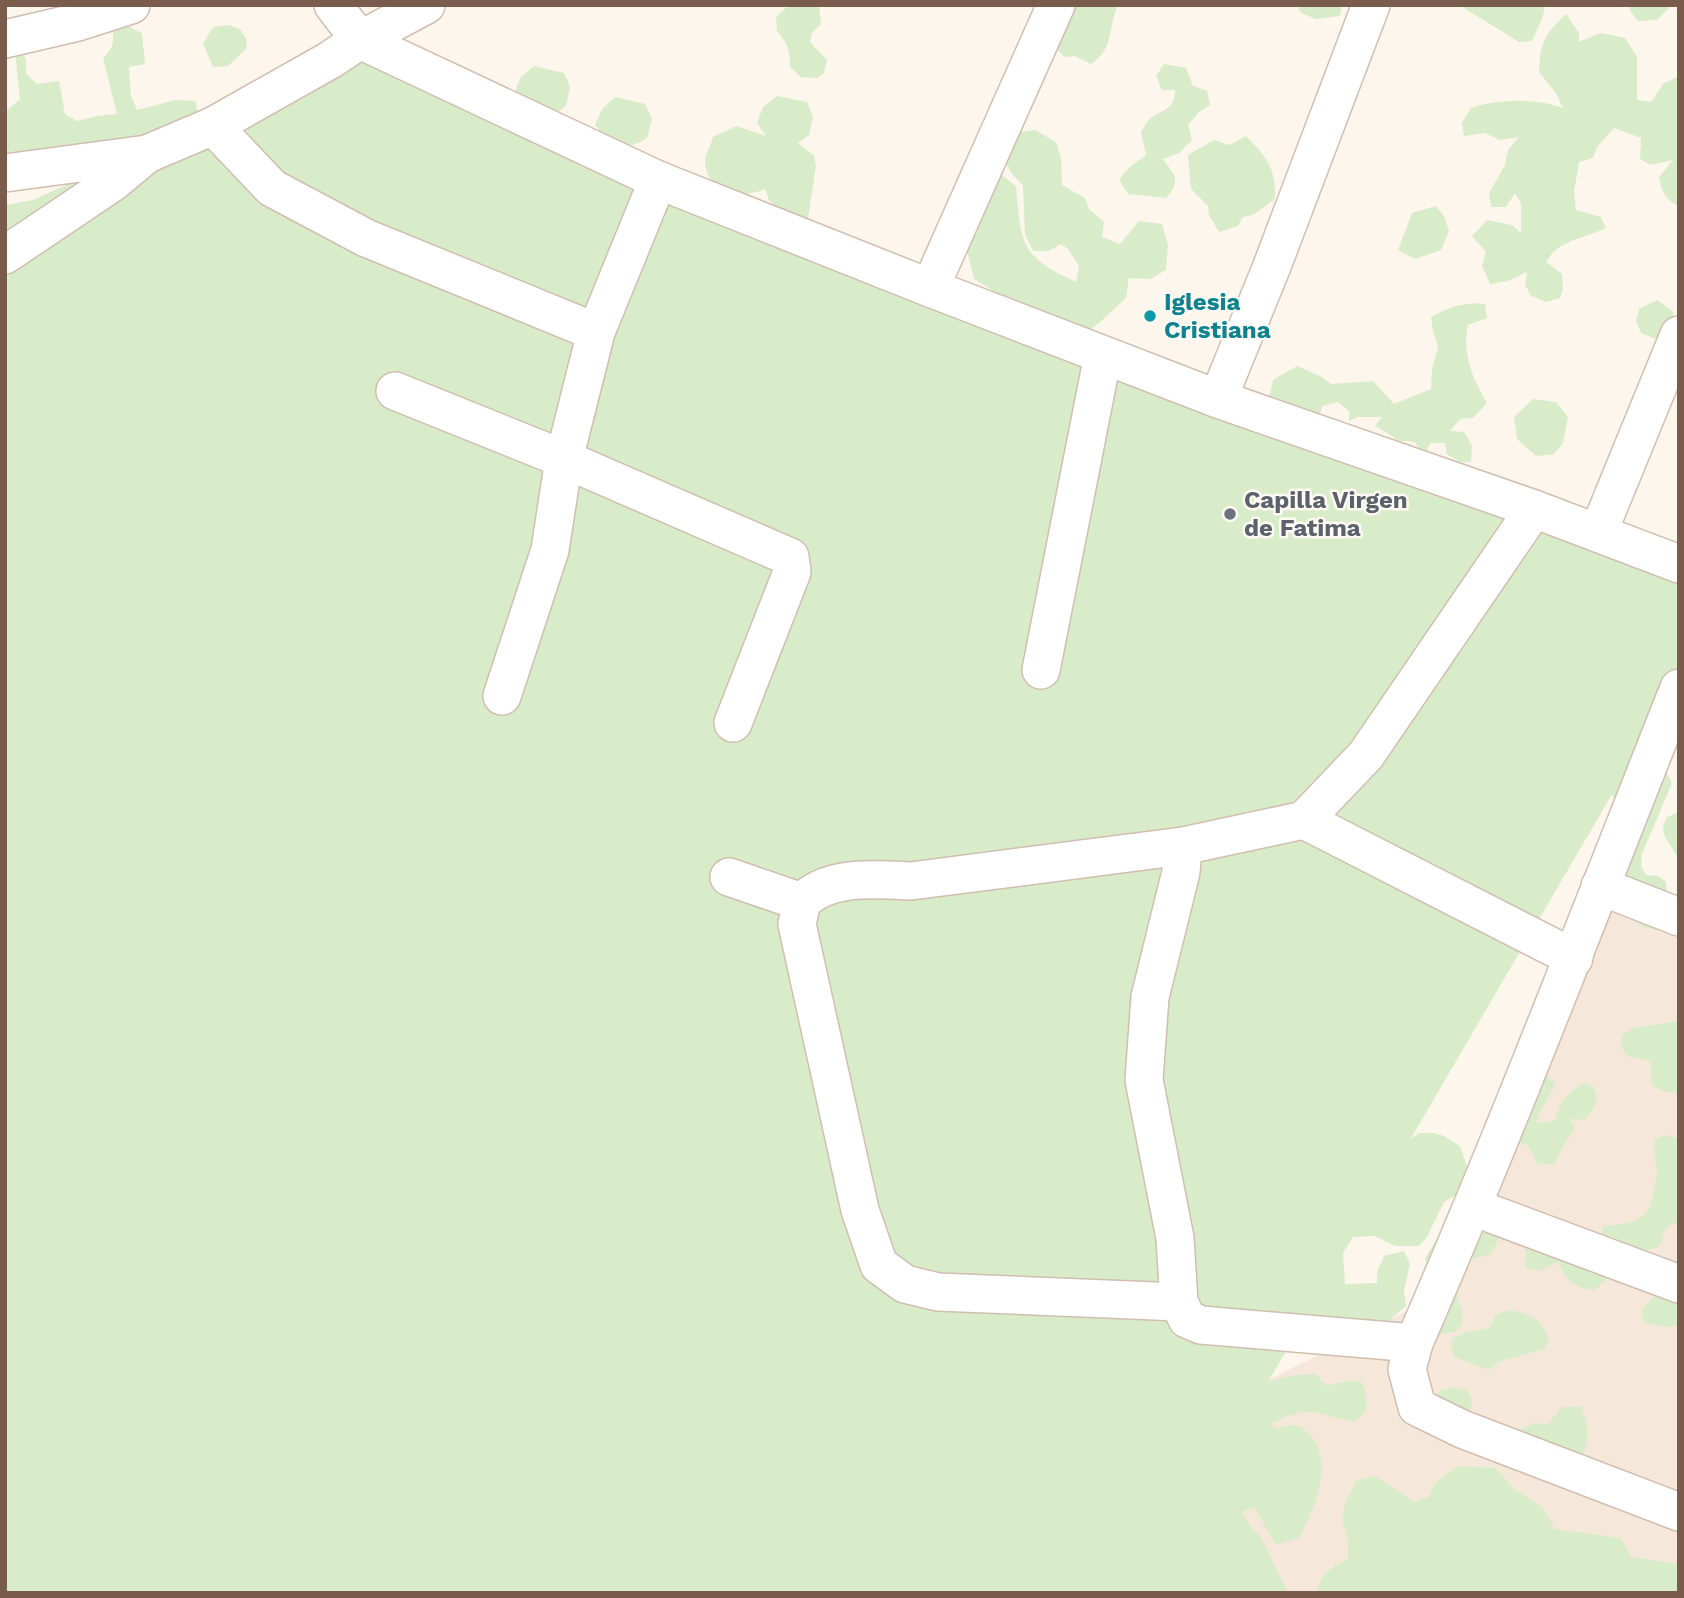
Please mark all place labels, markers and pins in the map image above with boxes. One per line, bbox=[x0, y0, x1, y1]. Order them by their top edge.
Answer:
place label: Iglesia Cristiana bbox=[1164, 288, 1271, 344]
marker: Iglesia Cristiana bbox=[1142, 308, 1158, 324]
place label: Capilla Virgen de Fatima bbox=[1244, 486, 1408, 542]
marker: Capilla Virgen de Fatima bbox=[1222, 506, 1238, 522]

